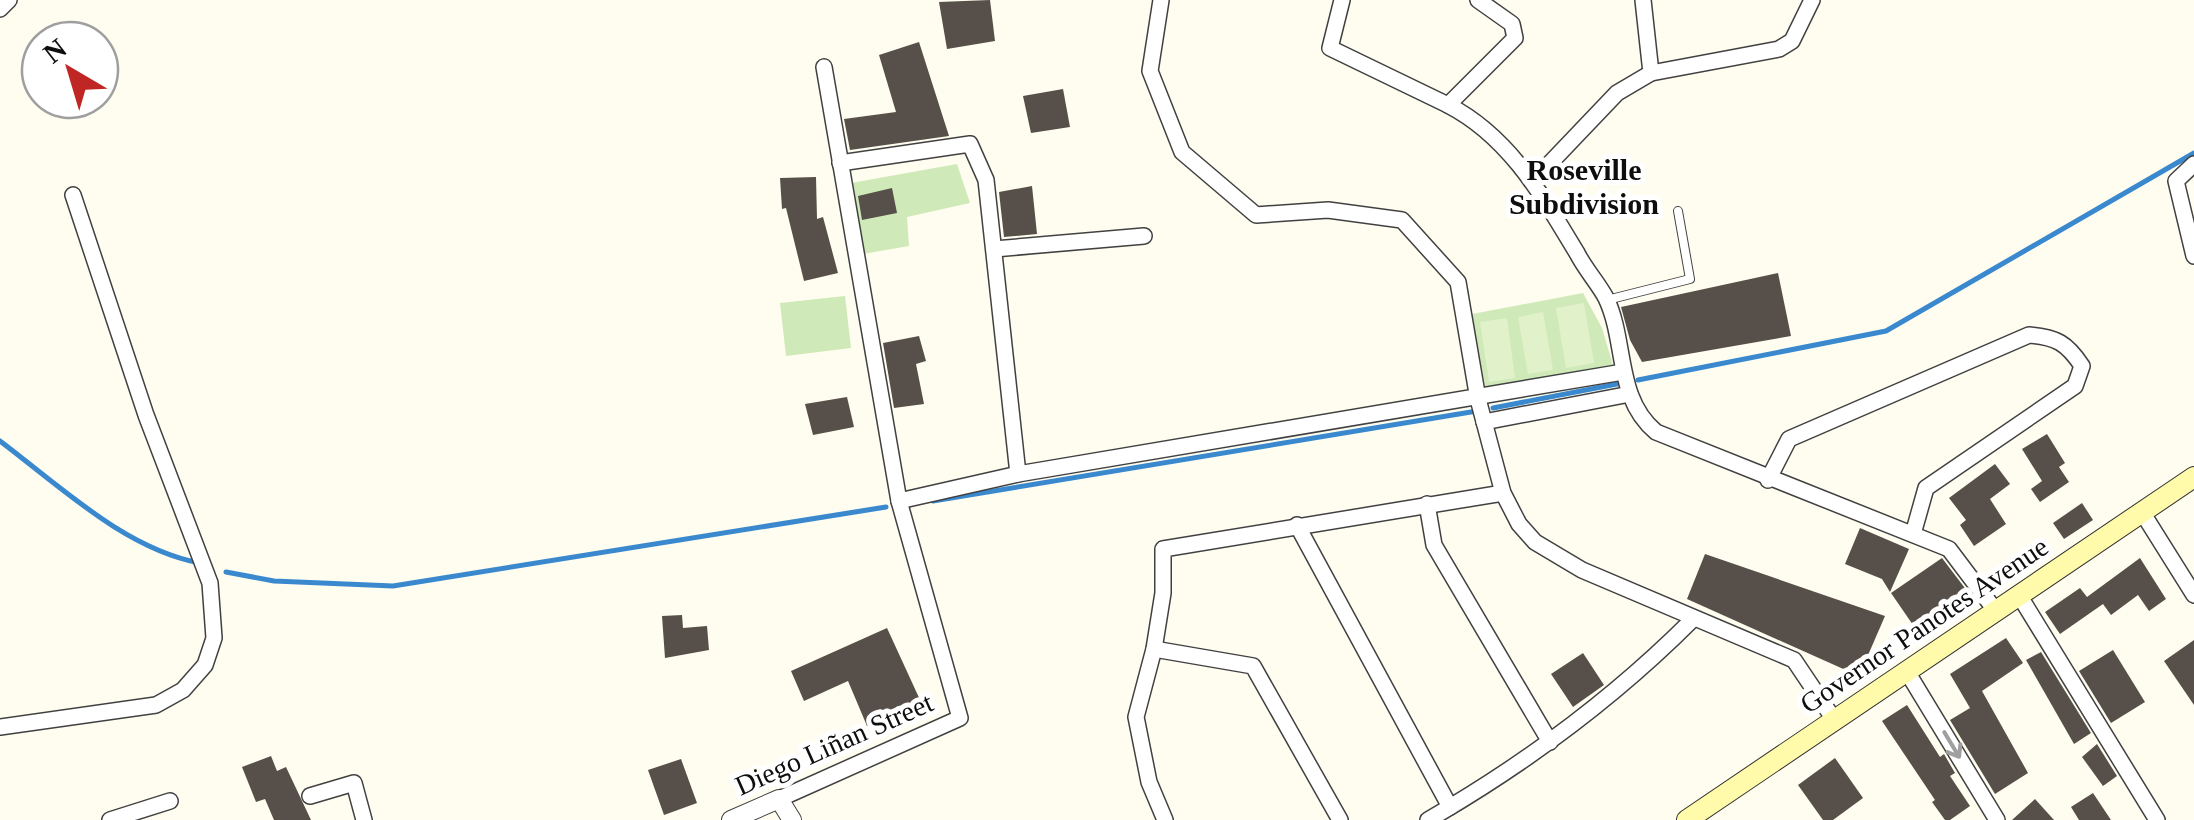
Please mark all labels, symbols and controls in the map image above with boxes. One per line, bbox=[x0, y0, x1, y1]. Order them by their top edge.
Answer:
north arrow bbox=[20, 20, 120, 120]
text: N bbox=[37, 32, 72, 69]
district label: Roseville Subdivision bbox=[1509, 153, 1659, 220]
street label: Governor Panotes Avenue bbox=[1794, 531, 2054, 719]
street label: Diego Liñan Street bbox=[730, 686, 938, 801]
one-way arrow bbox=[1942, 730, 1962, 759]

